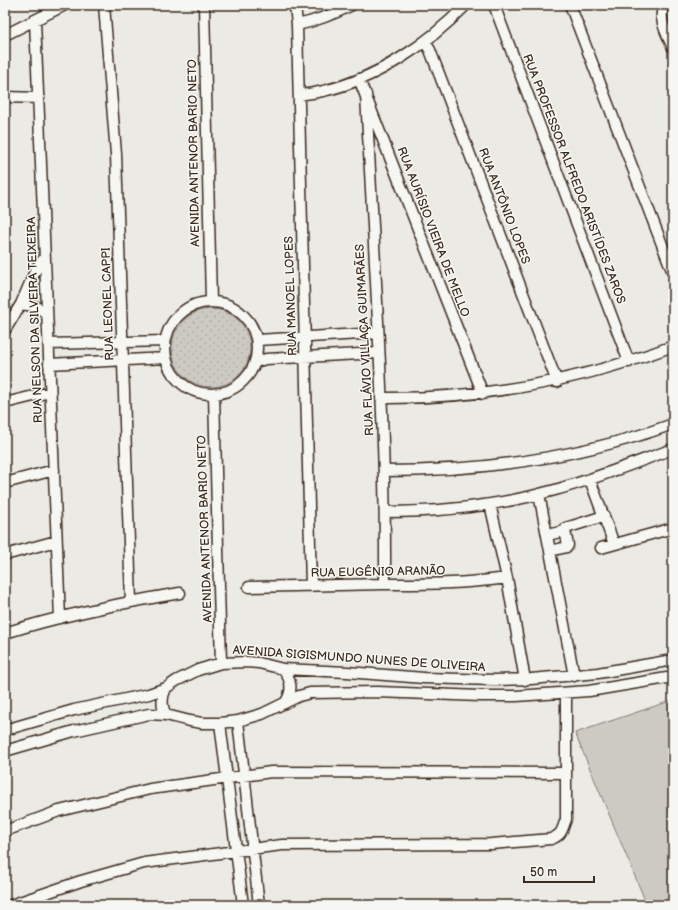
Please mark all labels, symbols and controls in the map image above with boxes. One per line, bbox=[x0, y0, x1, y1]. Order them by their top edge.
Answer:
street label: RUA PROFESSOR ALFREDO ARISTÍDES ZAROS bbox=[519, 51, 631, 306]
street label: AVENIDA ANTENOR BARIO NETO bbox=[185, 59, 203, 247]
street label: RUA AURÍSIO VIEIRA DE MELLO bbox=[394, 144, 474, 319]
street label: RUA ANTÔNIO LOPES bbox=[475, 146, 534, 266]
street label: RUA NELSON DA SILVEIRA TEIXEIRA bbox=[24, 216, 46, 423]
street label: RUA MANOEL LOPES bbox=[281, 236, 301, 356]
street label: RUA FLÁVIO VILLAÇA GUIMARÃES bbox=[350, 244, 378, 437]
street label: RUA LEONEL CAPPI bbox=[99, 247, 117, 361]
street label: AVENIDA ANTENOR BARIO NETO bbox=[194, 435, 216, 623]
street label: RUA EUGÊNIO ARANÃO bbox=[311, 561, 445, 581]
street label: AVENIDA SIGISMUNDO NUNES DE OLIVEIRA bbox=[232, 643, 486, 675]
scale bar bbox=[524, 858, 594, 884]
text: 50 m bbox=[530, 865, 557, 880]

